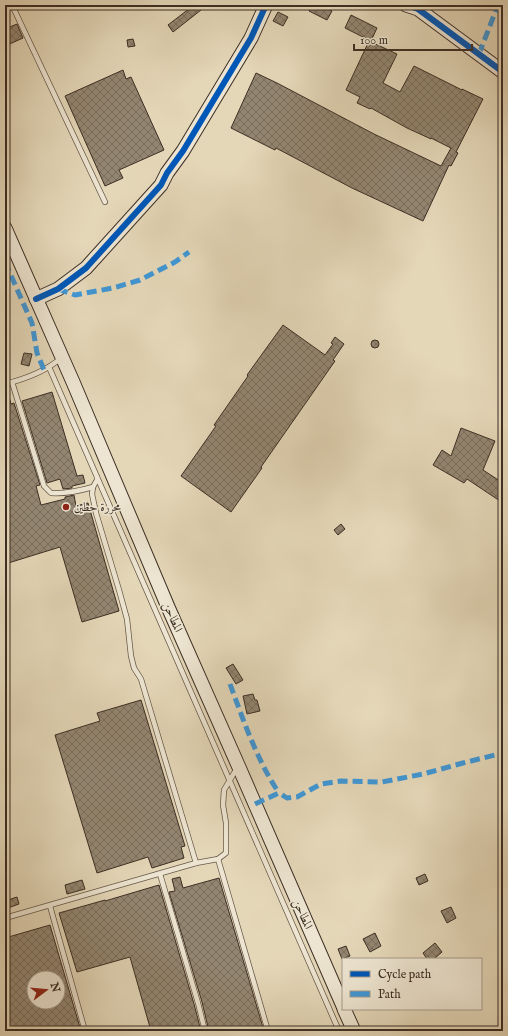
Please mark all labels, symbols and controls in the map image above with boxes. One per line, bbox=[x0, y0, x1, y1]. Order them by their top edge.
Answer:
scale bar bbox=[354, 26, 472, 52]
text: 100 m bbox=[360, 33, 388, 48]
place label: محررة حطين bbox=[74, 500, 122, 515]
marker: محررة حطين bbox=[61, 502, 71, 512]
street label: المطاحن bbox=[158, 600, 186, 635]
street label: المطاحن bbox=[288, 897, 316, 932]
legend bbox=[342, 958, 482, 1010]
text: Cycle path bbox=[378, 967, 432, 983]
north arrow bbox=[26, 970, 66, 1010]
text: N bbox=[46, 980, 63, 994]
text: Path bbox=[378, 987, 401, 1002]

